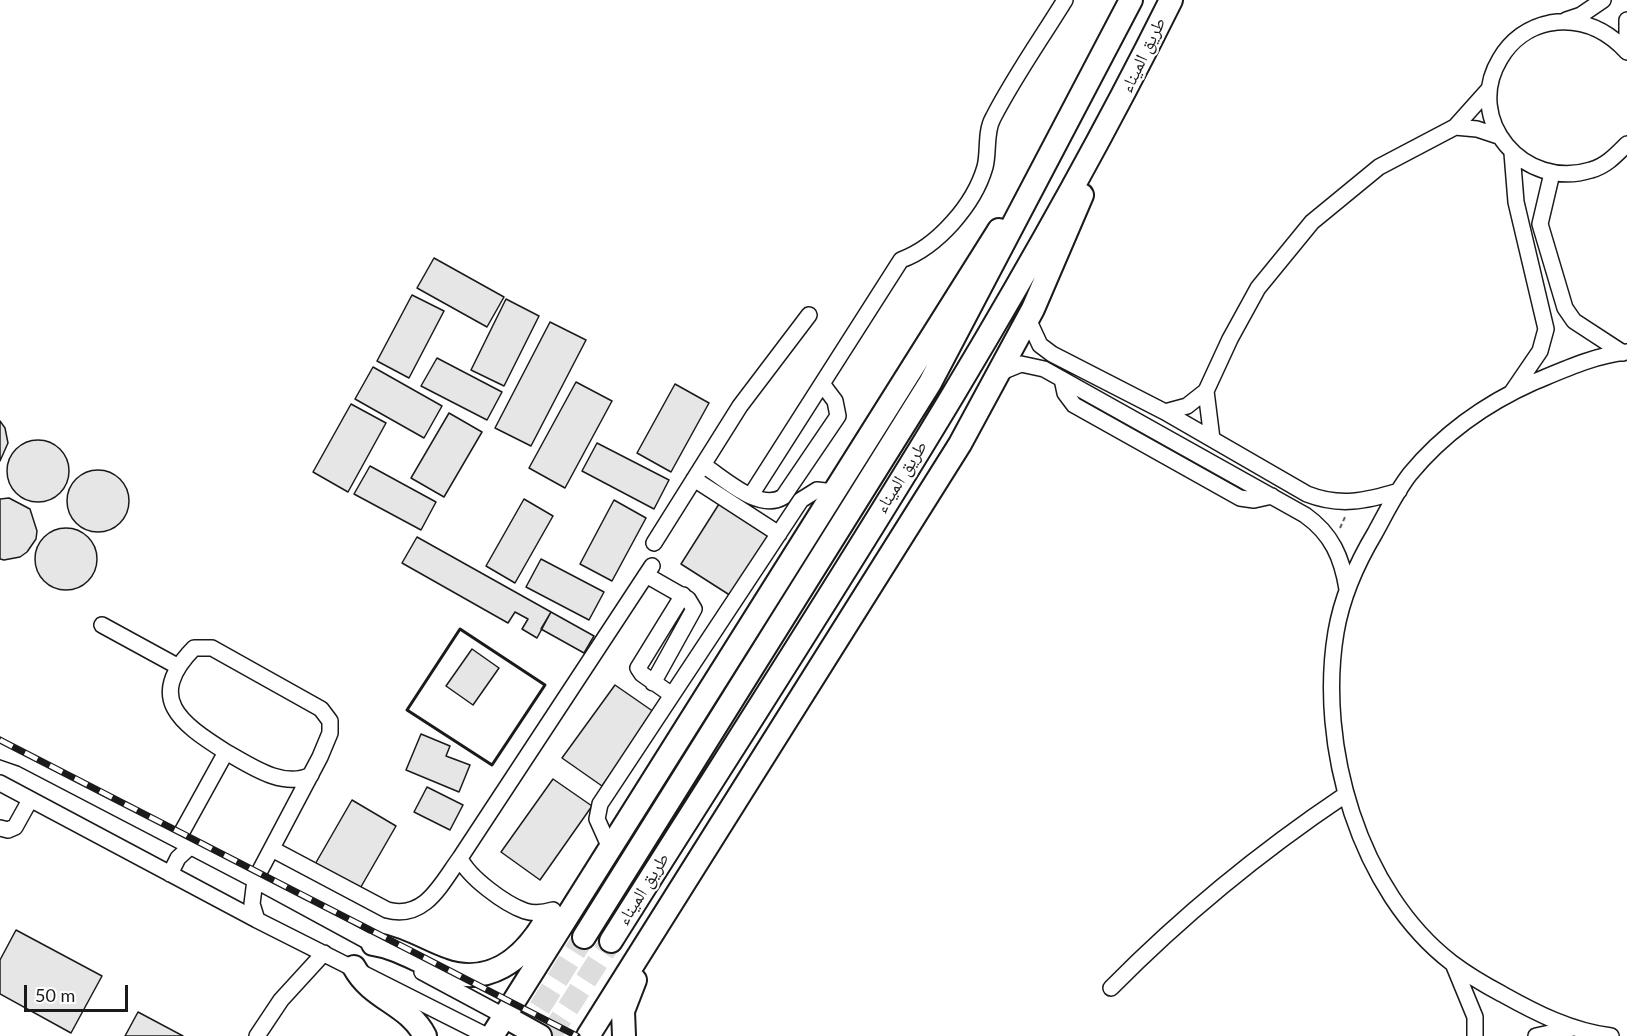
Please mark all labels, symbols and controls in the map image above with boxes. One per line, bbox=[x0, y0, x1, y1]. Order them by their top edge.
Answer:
street label: طريق الميناء bbox=[1115, 14, 1171, 96]
street label: طريق الميناء bbox=[870, 437, 932, 517]
street label: طريق الميناء bbox=[612, 849, 674, 929]
scale bar bbox=[27, 973, 130, 1011]
text: 50 m bbox=[35, 984, 75, 1006]

